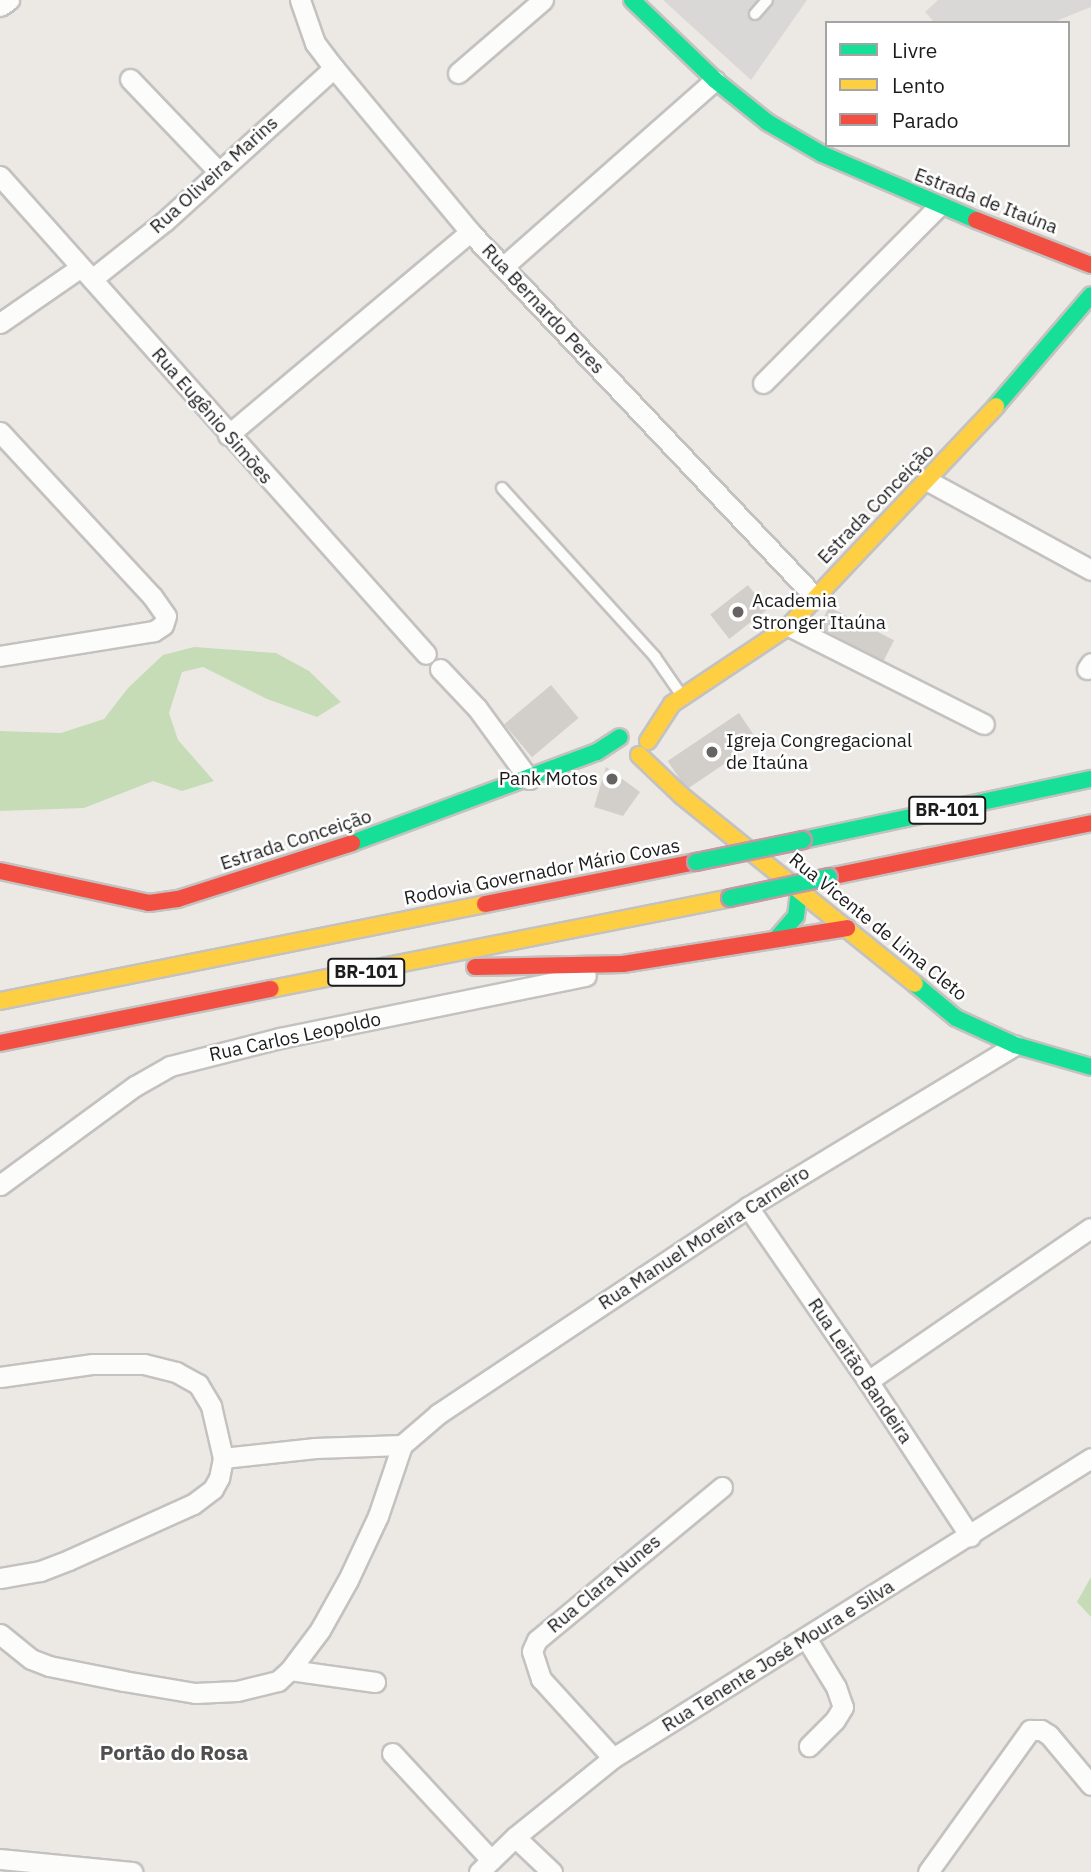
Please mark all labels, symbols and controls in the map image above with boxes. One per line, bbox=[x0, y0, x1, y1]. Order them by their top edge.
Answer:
legend bbox=[825, 21, 1070, 147]
text: Livre bbox=[892, 36, 937, 64]
text: Lento bbox=[892, 71, 945, 99]
text: Parado bbox=[892, 106, 959, 134]
street label: Rua Oliveira Marins bbox=[145, 112, 283, 238]
street label: Estrada de Itaúna bbox=[911, 163, 1061, 239]
street label: Rua Bernardo Peres bbox=[477, 239, 609, 379]
street label: Rua Eugênio Simões bbox=[147, 343, 277, 489]
street label: Estrada Conceição bbox=[813, 439, 939, 569]
place label: Academia Stronger Itaúna bbox=[752, 590, 886, 634]
marker: Academia Stronger Itaúna bbox=[730, 604, 746, 620]
place label: Igreja Congregacional de Itaúna bbox=[726, 730, 912, 774]
marker: Igreja Congregacional de Itaúna bbox=[704, 744, 720, 760]
place label: Pank Motos bbox=[499, 768, 598, 790]
marker: Pank Motos bbox=[604, 771, 620, 787]
road number: BR-101 bbox=[907, 796, 987, 824]
street label: Estrada Conceição bbox=[217, 805, 375, 875]
street label: Rodovia Governador Mário Covas bbox=[402, 834, 682, 910]
street label: Rua Vicente de Lima Cleto bbox=[785, 848, 971, 1006]
road number: BR-101 bbox=[326, 958, 406, 987]
street label: Rua Carlos Leopoldo bbox=[207, 1008, 383, 1066]
street label: Rua Manuel Moreira Carneiro bbox=[594, 1161, 814, 1315]
street label: Rua Leitão Bandeira bbox=[803, 1294, 917, 1448]
street label: Rua Clara Nunes bbox=[543, 1530, 665, 1638]
street label: Rua Tenente José Moura e Silva bbox=[658, 1575, 898, 1737]
district label: Portão do Rosa bbox=[100, 1739, 248, 1765]

